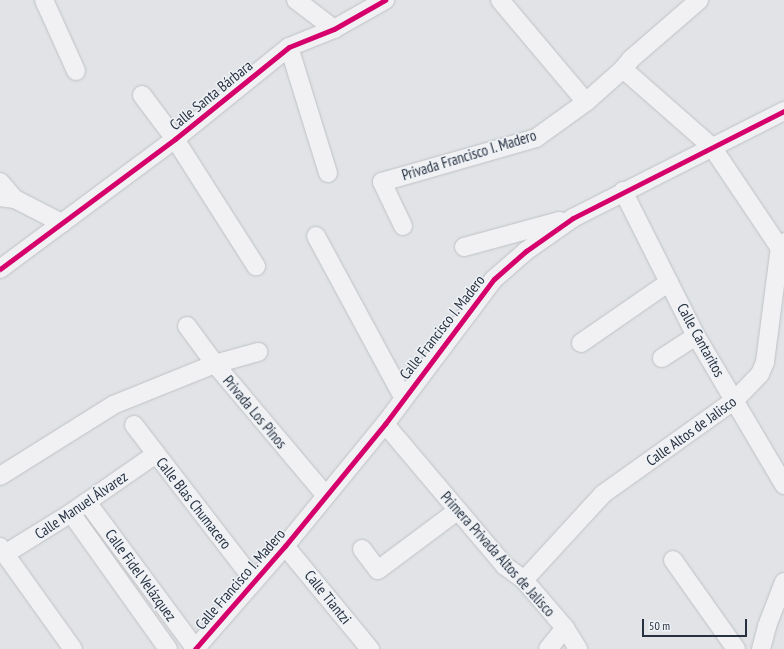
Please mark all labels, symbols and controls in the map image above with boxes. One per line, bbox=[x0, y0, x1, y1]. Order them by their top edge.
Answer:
street label: Calle Santa Bárbara bbox=[166, 56, 256, 134]
street label: Privada Francisco I. Madero bbox=[399, 126, 539, 184]
street label: Calle Francisco I. Madero bbox=[395, 271, 489, 383]
street label: Calle Cantaritos bbox=[673, 300, 729, 380]
street label: Privada Los Pinos bbox=[219, 372, 291, 452]
street label: Calle Altos de Jalisco bbox=[642, 392, 740, 470]
street label: Calle Blas Chumacero bbox=[153, 454, 235, 552]
street label: Calle Manuel Álvarez bbox=[31, 467, 131, 543]
street label: Primera Privada Altos de Jalisco bbox=[437, 488, 559, 620]
street label: Calle Fidel Velázquez bbox=[102, 525, 180, 625]
street label: Calle Francisco I. Madero bbox=[191, 525, 289, 633]
street label: Calle Tiantzi bbox=[301, 566, 355, 628]
scale bar bbox=[644, 611, 749, 637]
text: 50 m bbox=[649, 618, 670, 633]

